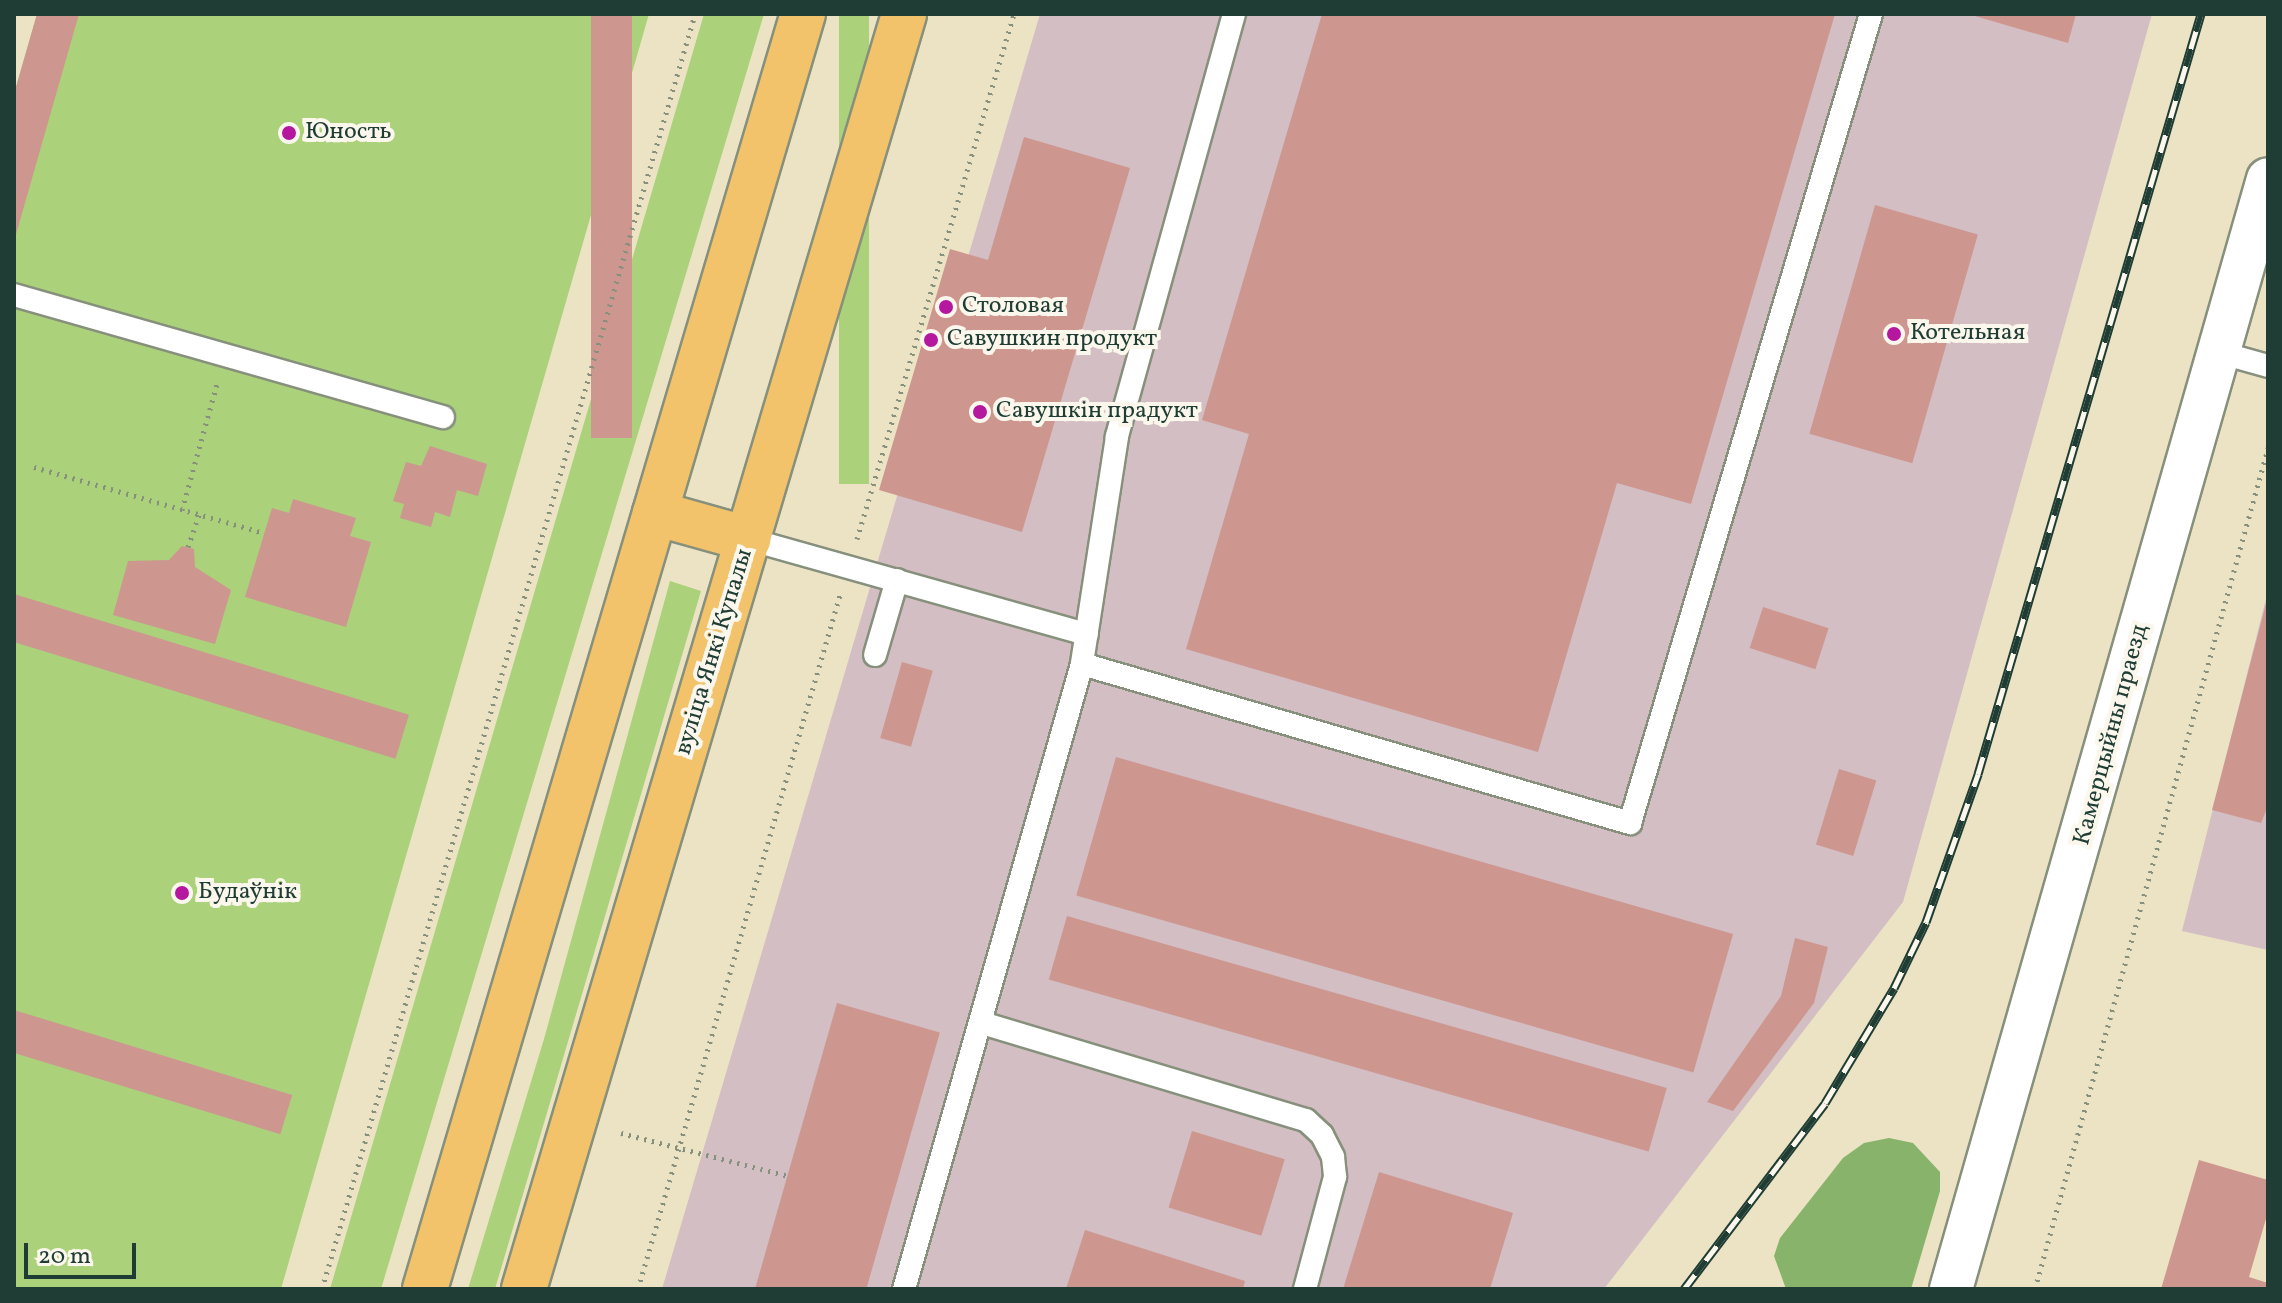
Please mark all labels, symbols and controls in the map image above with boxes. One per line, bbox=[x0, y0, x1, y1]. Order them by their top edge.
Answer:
place label: Юность bbox=[305, 119, 392, 147]
marker: Юность bbox=[280, 124, 298, 142]
place label: Столовая bbox=[962, 293, 1064, 321]
marker: Столовая bbox=[937, 298, 955, 316]
place label: Котельная bbox=[1910, 320, 2025, 348]
marker: Котельная bbox=[1885, 325, 1903, 343]
place label: Савушкин продукт bbox=[947, 326, 1157, 354]
marker: Савушкин продукт bbox=[922, 331, 940, 349]
place label: Савушкін прадукт bbox=[996, 398, 1198, 426]
marker: Савушкін прадукт bbox=[971, 403, 989, 421]
street label: вуліца Янкі Купалы bbox=[670, 546, 760, 758]
street label: Камерцыйны праезд bbox=[2069, 621, 2155, 849]
place label: Будаўнік bbox=[198, 879, 297, 907]
marker: Будаўнік bbox=[173, 884, 191, 902]
scale bar bbox=[28, 1227, 140, 1277]
text: 20 m bbox=[38, 1240, 91, 1274]

